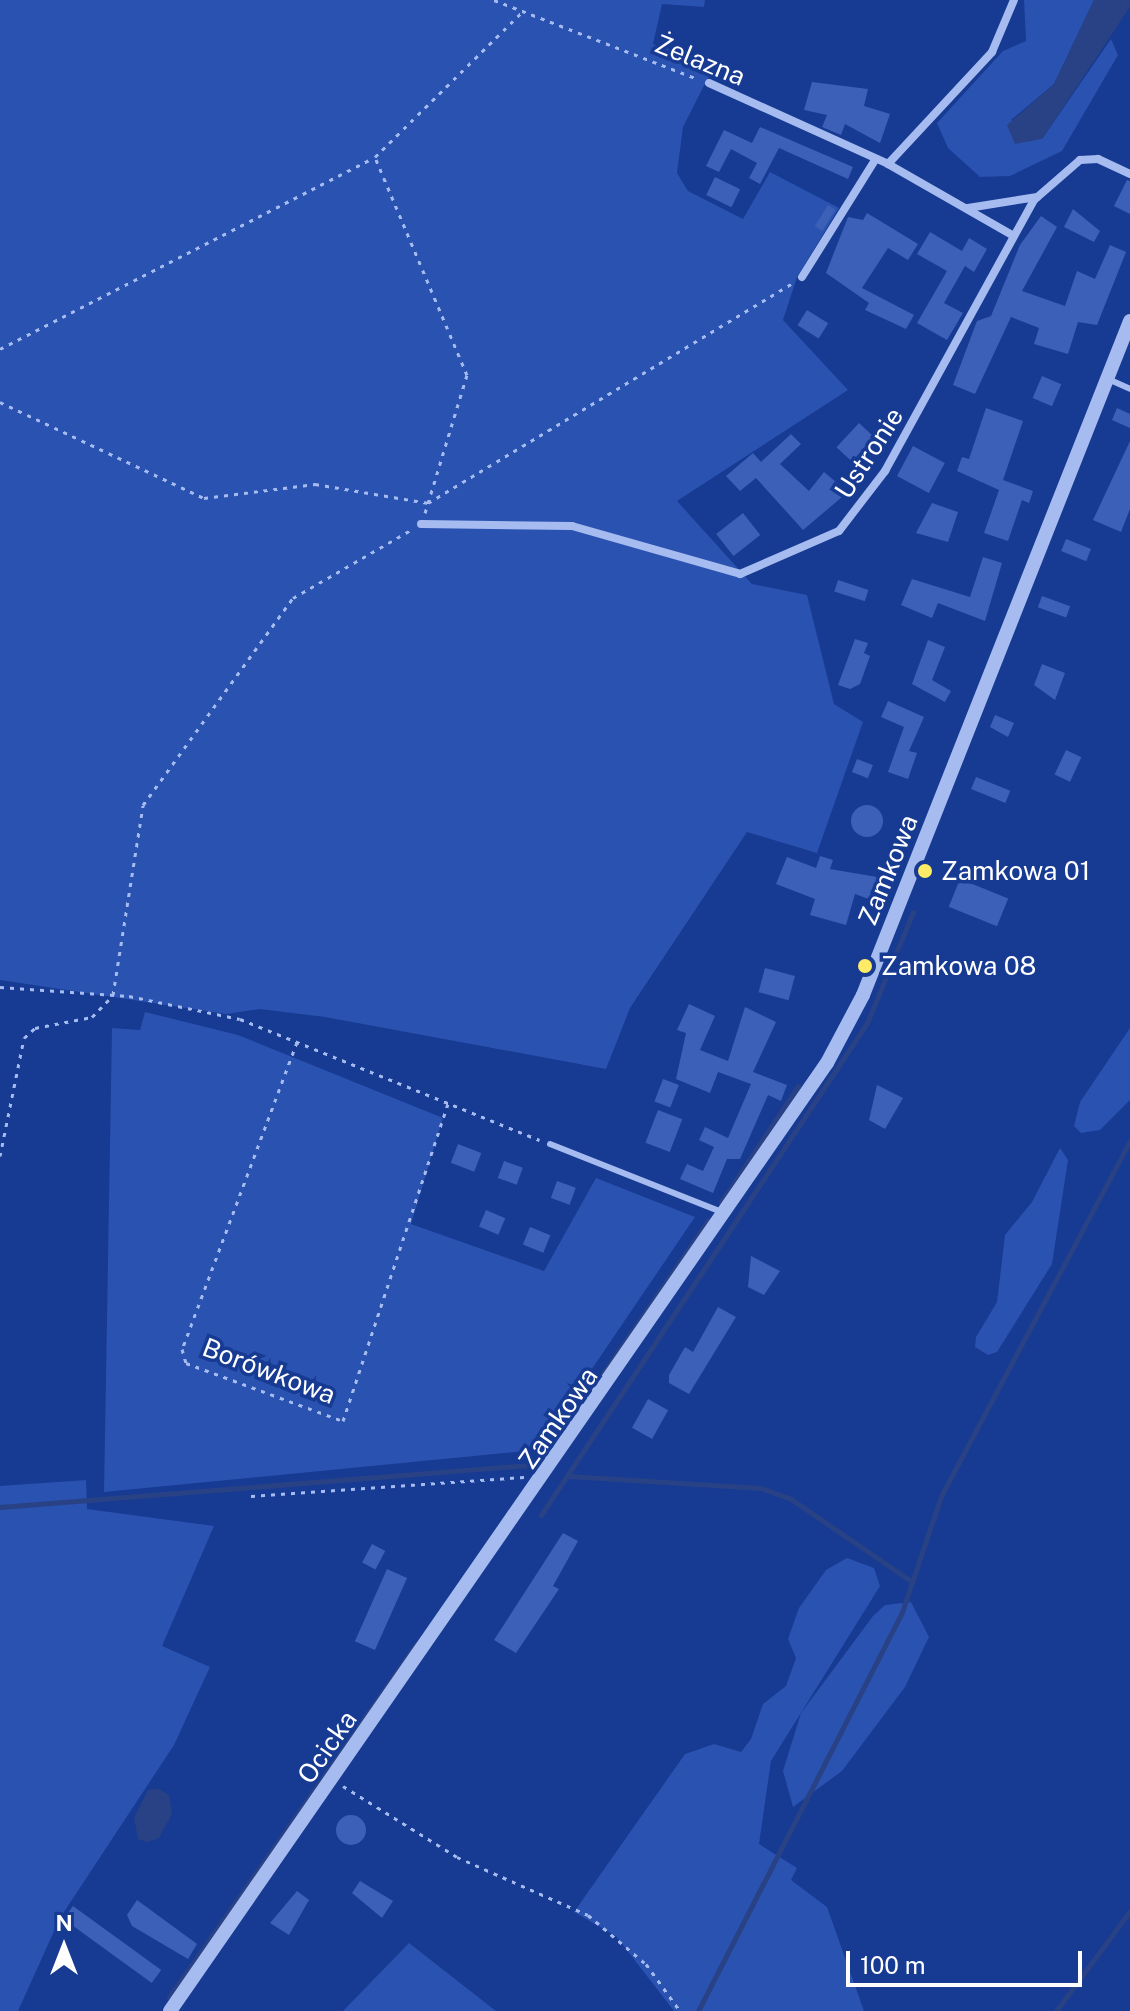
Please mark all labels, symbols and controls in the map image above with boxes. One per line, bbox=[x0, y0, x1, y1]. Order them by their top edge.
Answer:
street label: Żelazna bbox=[650, 28, 750, 92]
street label: Ustronie bbox=[828, 402, 910, 504]
street label: Zamkowa bbox=[852, 810, 924, 930]
place label: Zamkowa 01 bbox=[941, 855, 1090, 887]
marker: Zamkowa 01 bbox=[916, 862, 934, 880]
place label: Zamkowa 08 bbox=[881, 950, 1036, 982]
marker: Zamkowa 08 bbox=[856, 957, 874, 975]
street label: Borówkowa bbox=[198, 1331, 340, 1411]
street label: Zamkowa bbox=[512, 1361, 604, 1475]
street label: Ocicka bbox=[291, 1705, 363, 1789]
north arrow bbox=[24, 1907, 104, 1987]
text: N bbox=[55, 1910, 73, 1936]
scale bar bbox=[850, 1935, 1086, 1985]
text: 100 m bbox=[860, 1951, 926, 1979]

